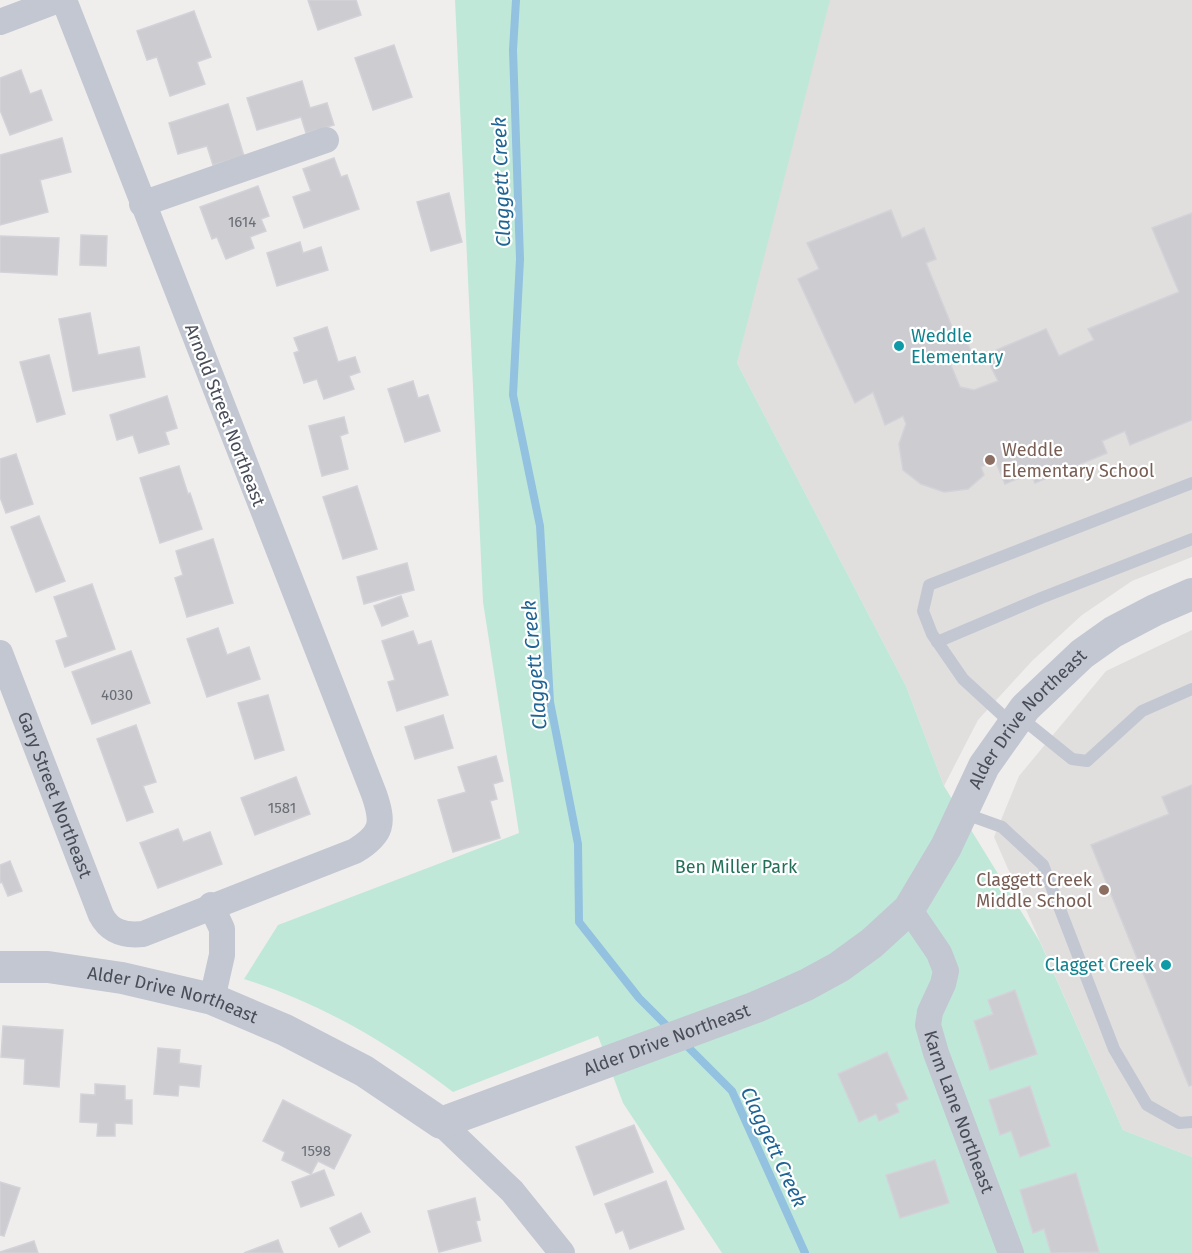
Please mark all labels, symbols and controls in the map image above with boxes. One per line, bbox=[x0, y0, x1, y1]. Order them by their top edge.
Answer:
water label: Claggett Creek bbox=[487, 116, 515, 247]
house number: 1614 bbox=[228, 213, 256, 231]
street label: Arnold Street Northeast bbox=[180, 321, 270, 510]
place label: Weddle Elementary bbox=[911, 325, 1003, 368]
marker: Weddle Elementary bbox=[892, 339, 906, 353]
place label: Weddle Elementary School bbox=[1002, 439, 1154, 482]
marker: Weddle Elementary School bbox=[983, 453, 997, 467]
water label: Claggett Creek bbox=[516, 599, 552, 731]
street label: Alder Drive Northeast bbox=[964, 644, 1092, 792]
house number: 4030 bbox=[101, 686, 133, 704]
street label: Gary Street Northeast bbox=[13, 709, 97, 882]
house number: 1581 bbox=[268, 799, 296, 817]
park label: Ben Miller Park bbox=[675, 856, 798, 878]
place label: Claggett Creek Middle School bbox=[976, 869, 1093, 912]
marker: Claggett Creek Middle School bbox=[1097, 883, 1111, 897]
place label: Clagget Creek bbox=[1045, 954, 1155, 976]
marker: Clagget Creek bbox=[1159, 958, 1173, 972]
street label: Alder Drive Northeast bbox=[86, 962, 262, 1028]
street label: Alder Drive Northeast bbox=[580, 999, 753, 1081]
street label: Karm Lane Northeast bbox=[919, 1028, 999, 1197]
water label: Claggett Creek bbox=[736, 1083, 812, 1211]
house number: 1598 bbox=[301, 1142, 331, 1160]

